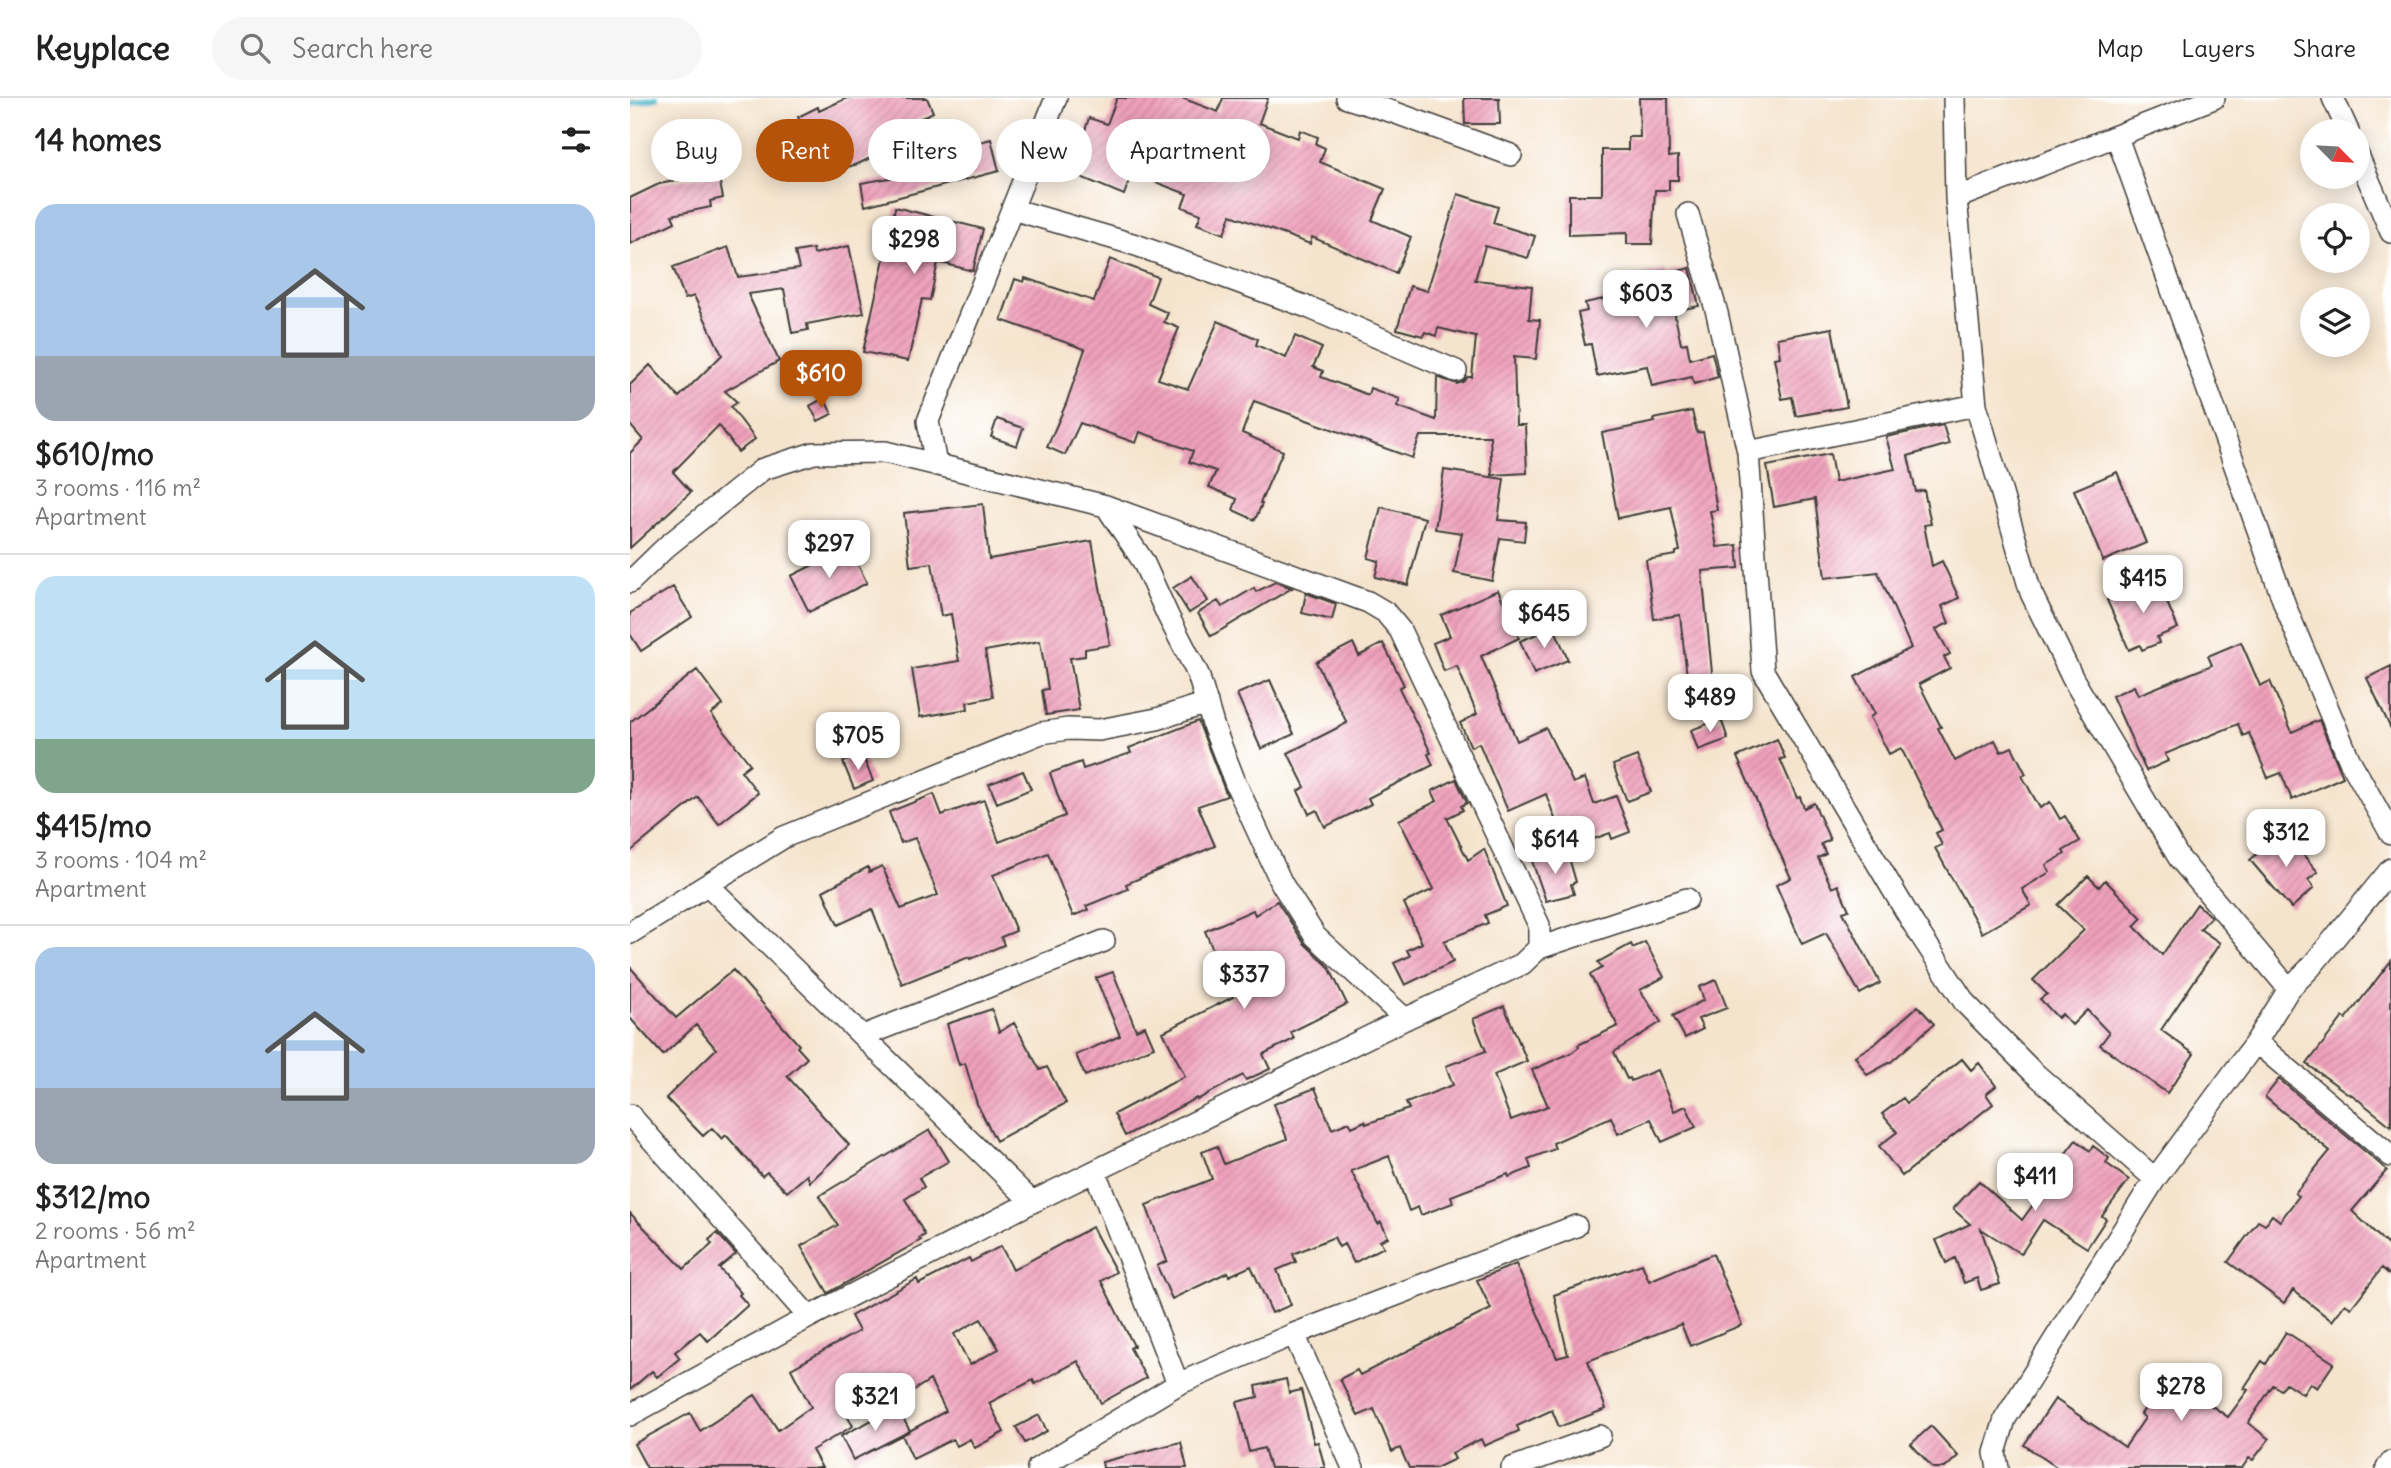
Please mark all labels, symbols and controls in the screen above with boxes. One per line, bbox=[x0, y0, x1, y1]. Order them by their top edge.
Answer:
search box bbox=[212, 17, 702, 80]
text: Keyplace bbox=[35, 27, 170, 69]
icon: search bbox=[236, 29, 274, 67]
text: Search here bbox=[292, 32, 433, 65]
text: Map bbox=[2097, 33, 2143, 63]
text: Layers bbox=[2181, 33, 2255, 63]
text: Share bbox=[2293, 33, 2356, 63]
chip: Buy bbox=[651, 119, 742, 182]
chip: Rent bbox=[756, 119, 854, 182]
chip: Filters bbox=[868, 119, 982, 182]
chip: New bbox=[996, 119, 1092, 182]
chip: Apartment bbox=[1106, 119, 1270, 182]
north arrow bbox=[2300, 119, 2370, 189]
map controls bbox=[2300, 119, 2370, 357]
text: 14 homes bbox=[35, 121, 162, 159]
icon: filters bbox=[557, 121, 595, 159]
button: locate bbox=[2300, 203, 2370, 273]
pin: $298 bbox=[873, 216, 955, 276]
text: $298 bbox=[888, 224, 940, 253]
icon: home bbox=[252, 250, 378, 376]
pin: $603 bbox=[1605, 271, 1687, 330]
text: $603 bbox=[1619, 278, 1673, 307]
button: layers bbox=[2300, 287, 2370, 357]
pin: $610 bbox=[780, 350, 862, 410]
text: $610 bbox=[796, 358, 846, 387]
text: $610/mo bbox=[35, 435, 154, 473]
text: 3 rooms · 116 m² bbox=[35, 473, 201, 502]
text: Apartment bbox=[35, 502, 147, 531]
pin: $297 bbox=[788, 520, 870, 580]
text: $297 bbox=[804, 528, 854, 557]
pin: $415 bbox=[2102, 556, 2184, 615]
text: $415 bbox=[2119, 563, 2167, 592]
pin: $645 bbox=[1503, 590, 1585, 650]
text: $645 bbox=[1518, 598, 1570, 627]
icon: home bbox=[252, 622, 378, 748]
pin: $489 bbox=[1669, 674, 1751, 734]
text: $489 bbox=[1684, 682, 1736, 711]
pin: $705 bbox=[817, 712, 899, 772]
text: $705 bbox=[832, 720, 884, 749]
text: $415/mo bbox=[35, 807, 152, 845]
pin: $312 bbox=[2245, 810, 2327, 869]
pin: $614 bbox=[1514, 816, 1596, 876]
text: $312 bbox=[2262, 817, 2310, 846]
text: $614 bbox=[1531, 824, 1579, 853]
text: 3 rooms · 104 m² bbox=[35, 845, 207, 874]
text: Apartment bbox=[35, 874, 147, 903]
pin: $337 bbox=[1203, 951, 1285, 1011]
text: $337 bbox=[1219, 959, 1269, 988]
icon: home bbox=[252, 993, 378, 1119]
pin: $411 bbox=[1994, 1154, 2076, 1213]
text: $411 bbox=[2013, 1161, 2057, 1190]
text: $312/mo bbox=[35, 1178, 150, 1216]
text: 2 rooms · 56 m² bbox=[35, 1216, 196, 1245]
text: Apartment bbox=[35, 1245, 147, 1274]
pin: $278 bbox=[2140, 1364, 2222, 1423]
text: $278 bbox=[2156, 1371, 2206, 1400]
pin: $321 bbox=[834, 1374, 916, 1433]
text: $321 bbox=[851, 1381, 899, 1410]

